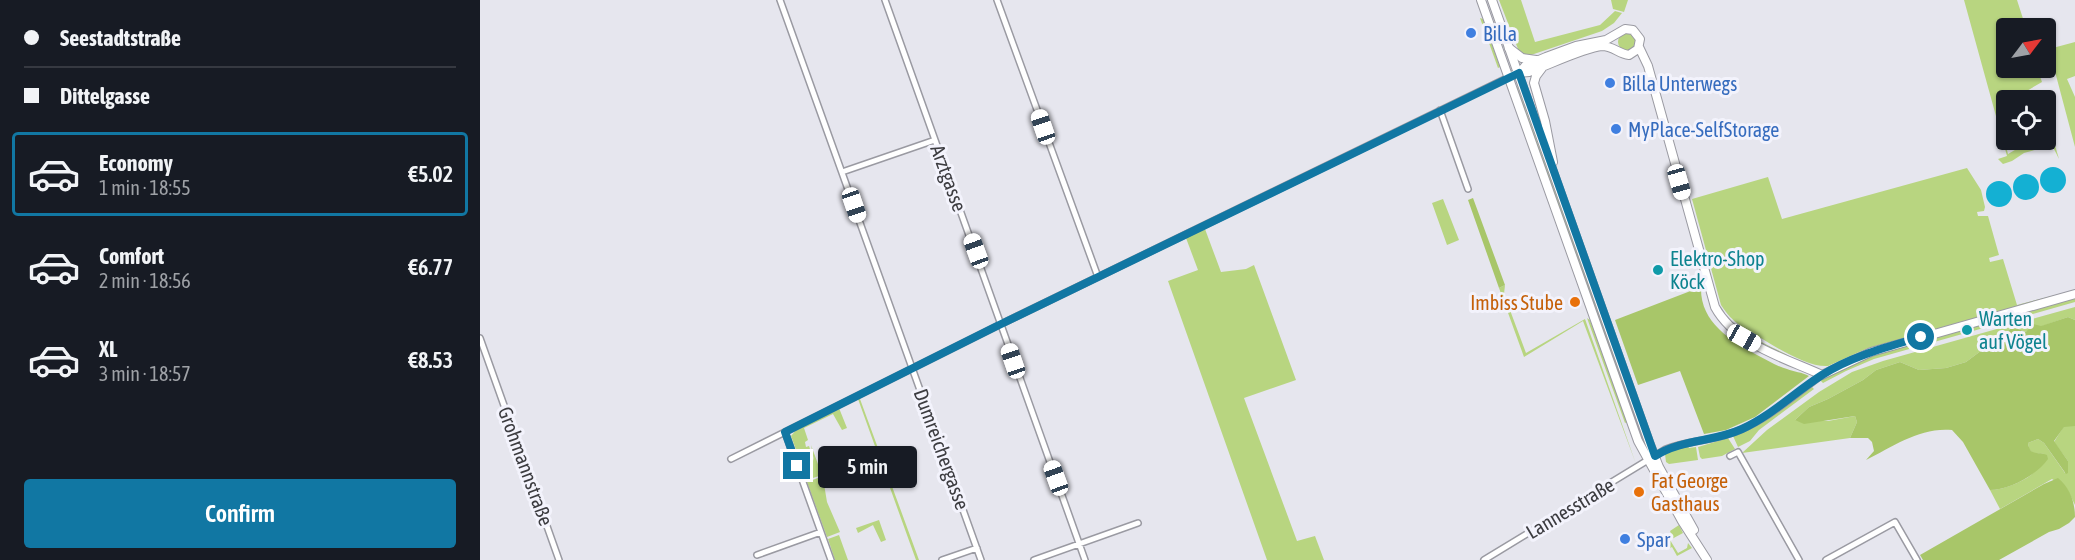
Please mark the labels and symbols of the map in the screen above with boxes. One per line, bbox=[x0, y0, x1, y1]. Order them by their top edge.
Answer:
north arrow bbox=[1996, 18, 2056, 78]
place label: Billa bbox=[1483, 22, 1517, 45]
marker: Billa bbox=[1464, 26, 1478, 40]
place label: Billa Unterwegs bbox=[1622, 72, 1737, 95]
marker: Billa Unterwegs bbox=[1603, 76, 1617, 90]
car bbox=[1029, 107, 1057, 147]
place label: MyPlace-SelfStorage bbox=[1628, 118, 1779, 141]
marker: MyPlace-SelfStorage bbox=[1609, 122, 1623, 136]
street label: Arztgasse bbox=[926, 141, 972, 215]
car bbox=[1665, 162, 1693, 202]
car bbox=[840, 185, 868, 225]
car bbox=[961, 231, 991, 271]
place label: Elektro-Shop Köck bbox=[1670, 247, 1765, 293]
marker: Elektro-Shop Köck bbox=[1651, 263, 1665, 277]
place label: Imbiss Stube bbox=[1470, 291, 1563, 314]
marker: Imbiss Stube bbox=[1568, 295, 1582, 309]
place label: Warten auf Vögel bbox=[1979, 307, 2048, 353]
car bbox=[1724, 321, 1764, 355]
route start bbox=[1907, 323, 1934, 350]
marker: Warten auf Vögel bbox=[1960, 323, 1974, 337]
car bbox=[999, 341, 1027, 381]
street label: Dumreichergasse bbox=[909, 385, 975, 513]
street label: Grohmannstraße bbox=[494, 403, 558, 529]
callout: 5 min bbox=[818, 445, 917, 487]
route end bbox=[783, 452, 810, 479]
car bbox=[1041, 458, 1071, 498]
place label: Fat George Gasthaus bbox=[1651, 469, 1728, 515]
street label: Lannesstraße bbox=[1522, 473, 1618, 543]
marker: Fat George Gasthaus bbox=[1632, 485, 1646, 499]
place label: Spar bbox=[1637, 528, 1671, 551]
marker: Spar bbox=[1618, 532, 1632, 546]

